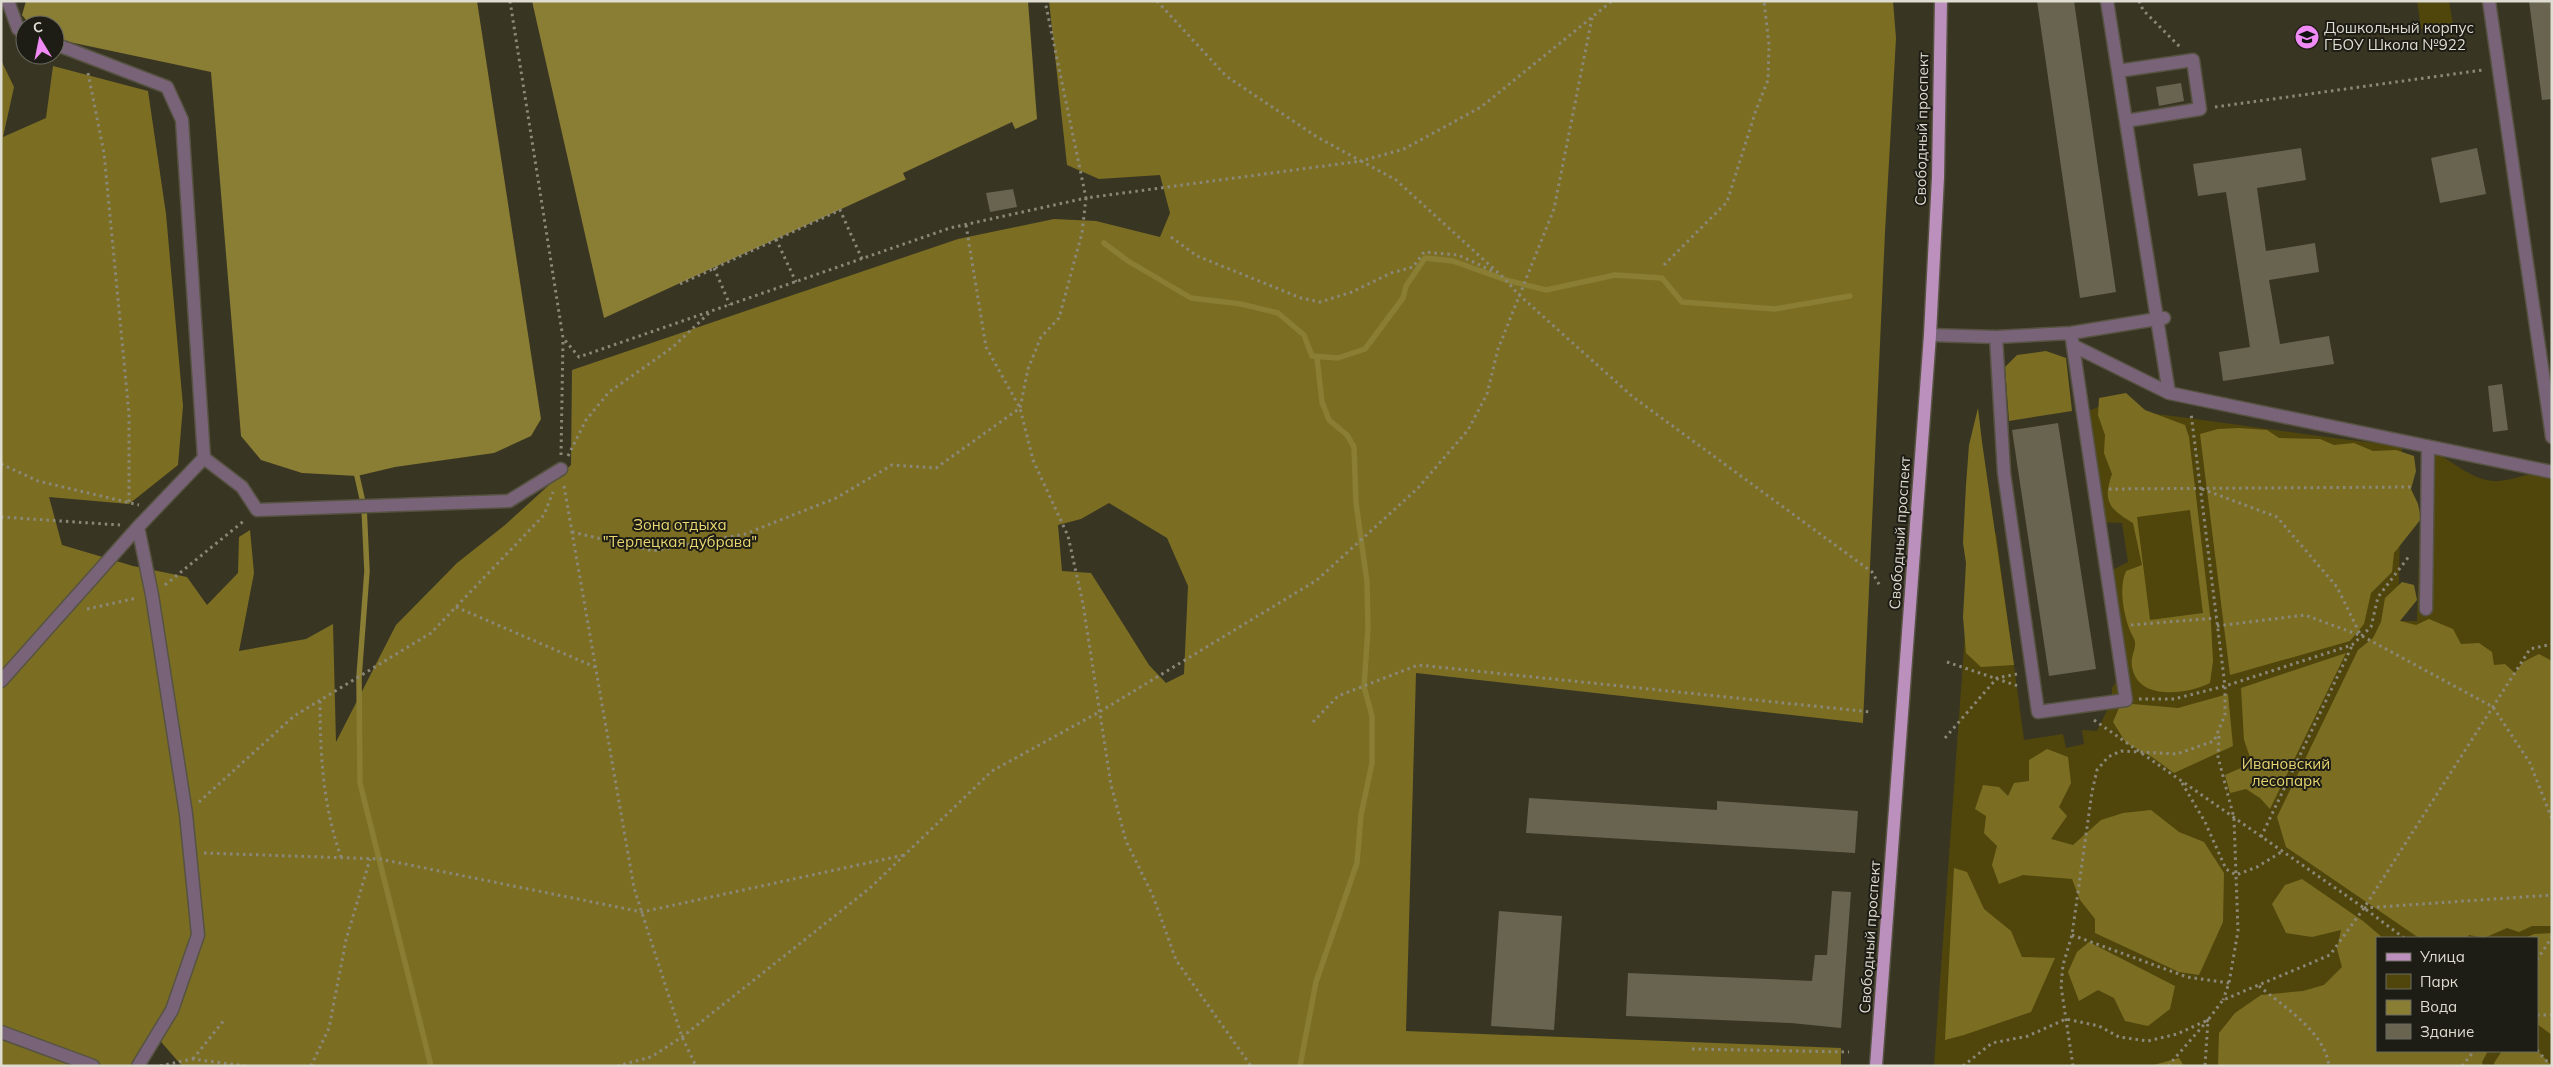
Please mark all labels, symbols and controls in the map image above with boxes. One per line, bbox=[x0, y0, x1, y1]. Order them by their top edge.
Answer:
north arrow bbox=[15, 15, 65, 65]
text: С bbox=[31, 18, 44, 37]
place label: Дошкольный корпус ГБОУ Школа №922 bbox=[2324, 18, 2474, 54]
school or university icon: Дошкольный корпус ГБОУ Школа №922 bbox=[2294, 24, 2320, 50]
street label: Свободный проспект bbox=[1911, 52, 1932, 206]
street label: Свободный проспект bbox=[1885, 456, 1914, 610]
park label: Зона отдыха "Терлецкая дубрава" bbox=[603, 515, 757, 551]
park label: Ивановский лесопарк bbox=[2242, 754, 2330, 790]
street label: Свободный проспект bbox=[1855, 860, 1884, 1014]
legend bbox=[2376, 937, 2538, 1052]
text: Улица bbox=[2419, 947, 2465, 966]
text: Парк bbox=[2420, 972, 2459, 991]
text: Вода bbox=[2420, 997, 2457, 1016]
text: Здание bbox=[2420, 1022, 2474, 1041]

